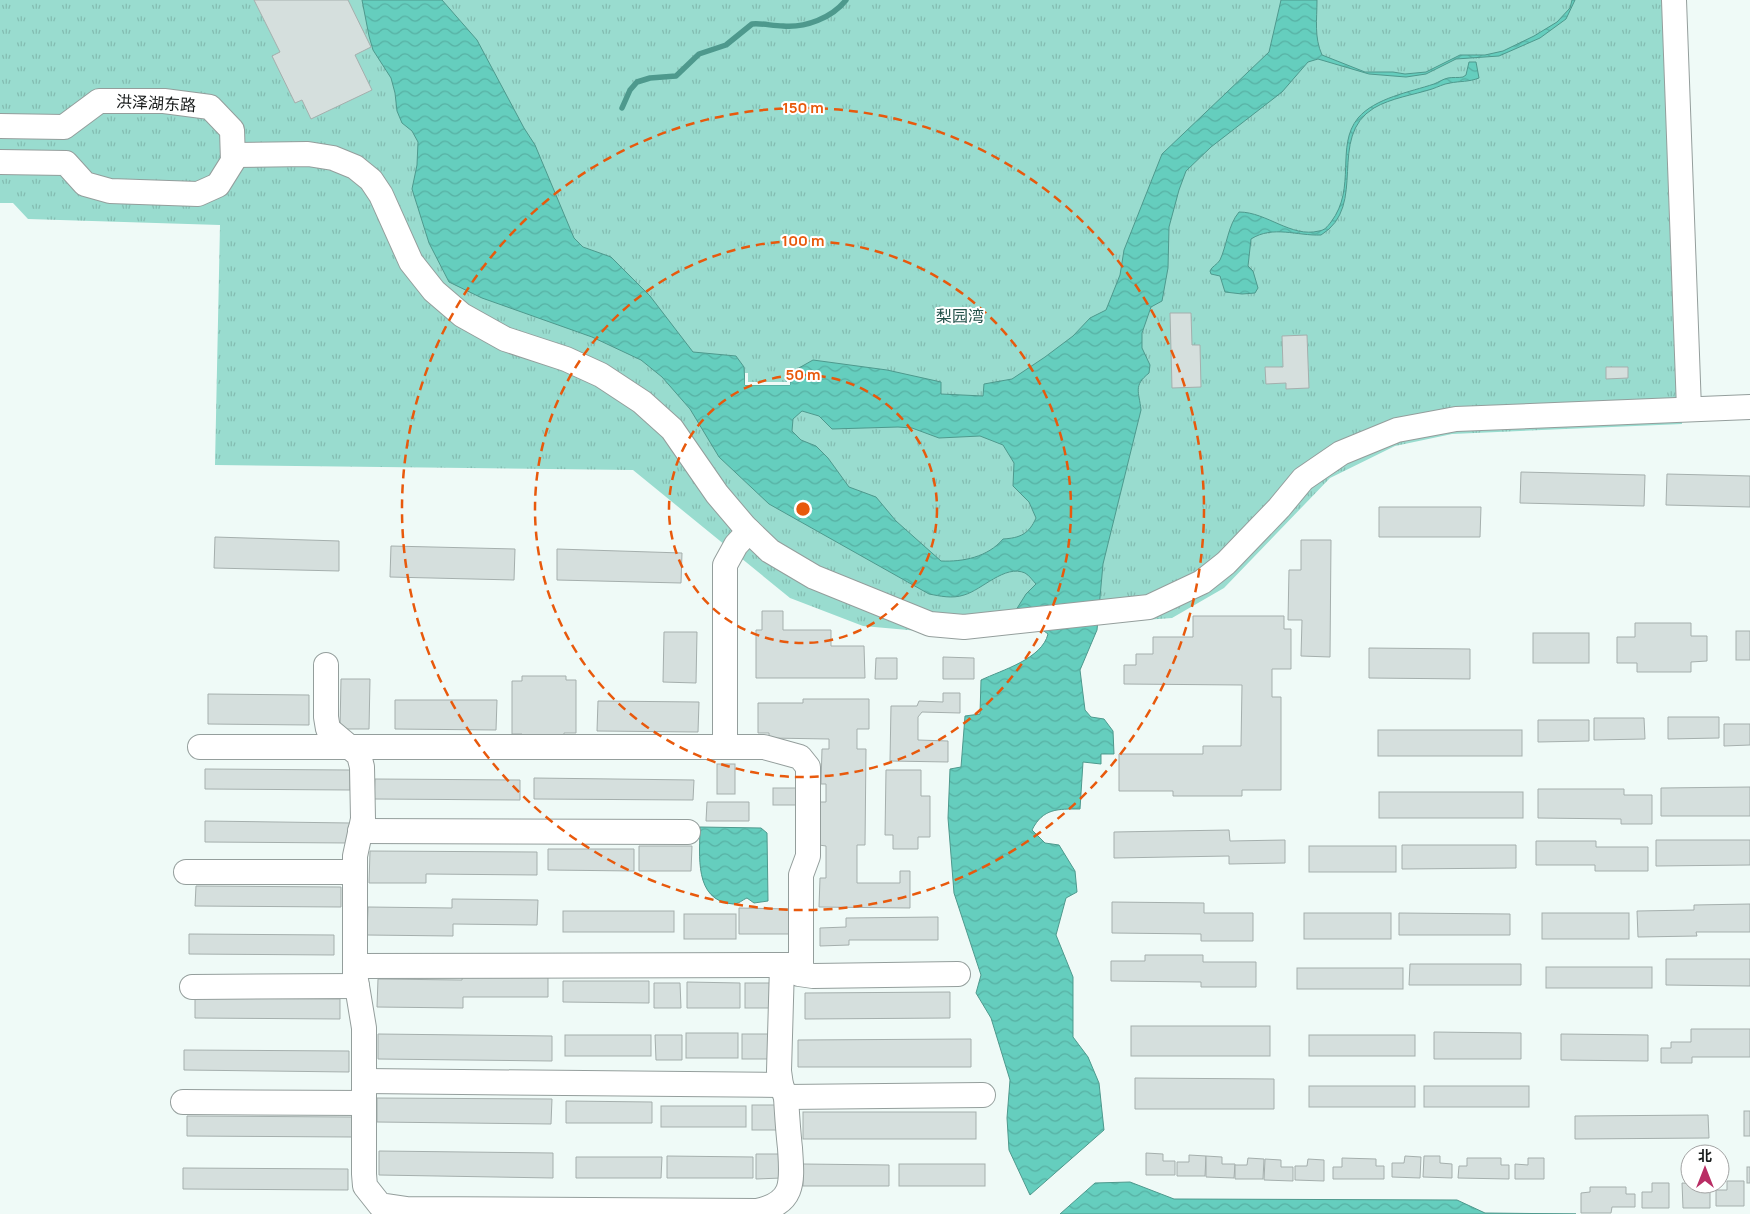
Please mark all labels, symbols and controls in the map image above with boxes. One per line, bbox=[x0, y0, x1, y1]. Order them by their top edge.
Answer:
street label: 洪泽湖东路 bbox=[115, 90, 197, 116]
text: 150 m bbox=[782, 97, 824, 118]
text: 100 m bbox=[782, 230, 824, 251]
park label: 梨园湾 bbox=[936, 305, 984, 327]
text: 50 m bbox=[785, 364, 821, 385]
centre of rings bbox=[794, 500, 812, 518]
north arrow bbox=[1680, 1144, 1730, 1194]
text: 北 bbox=[1698, 1146, 1712, 1165]

